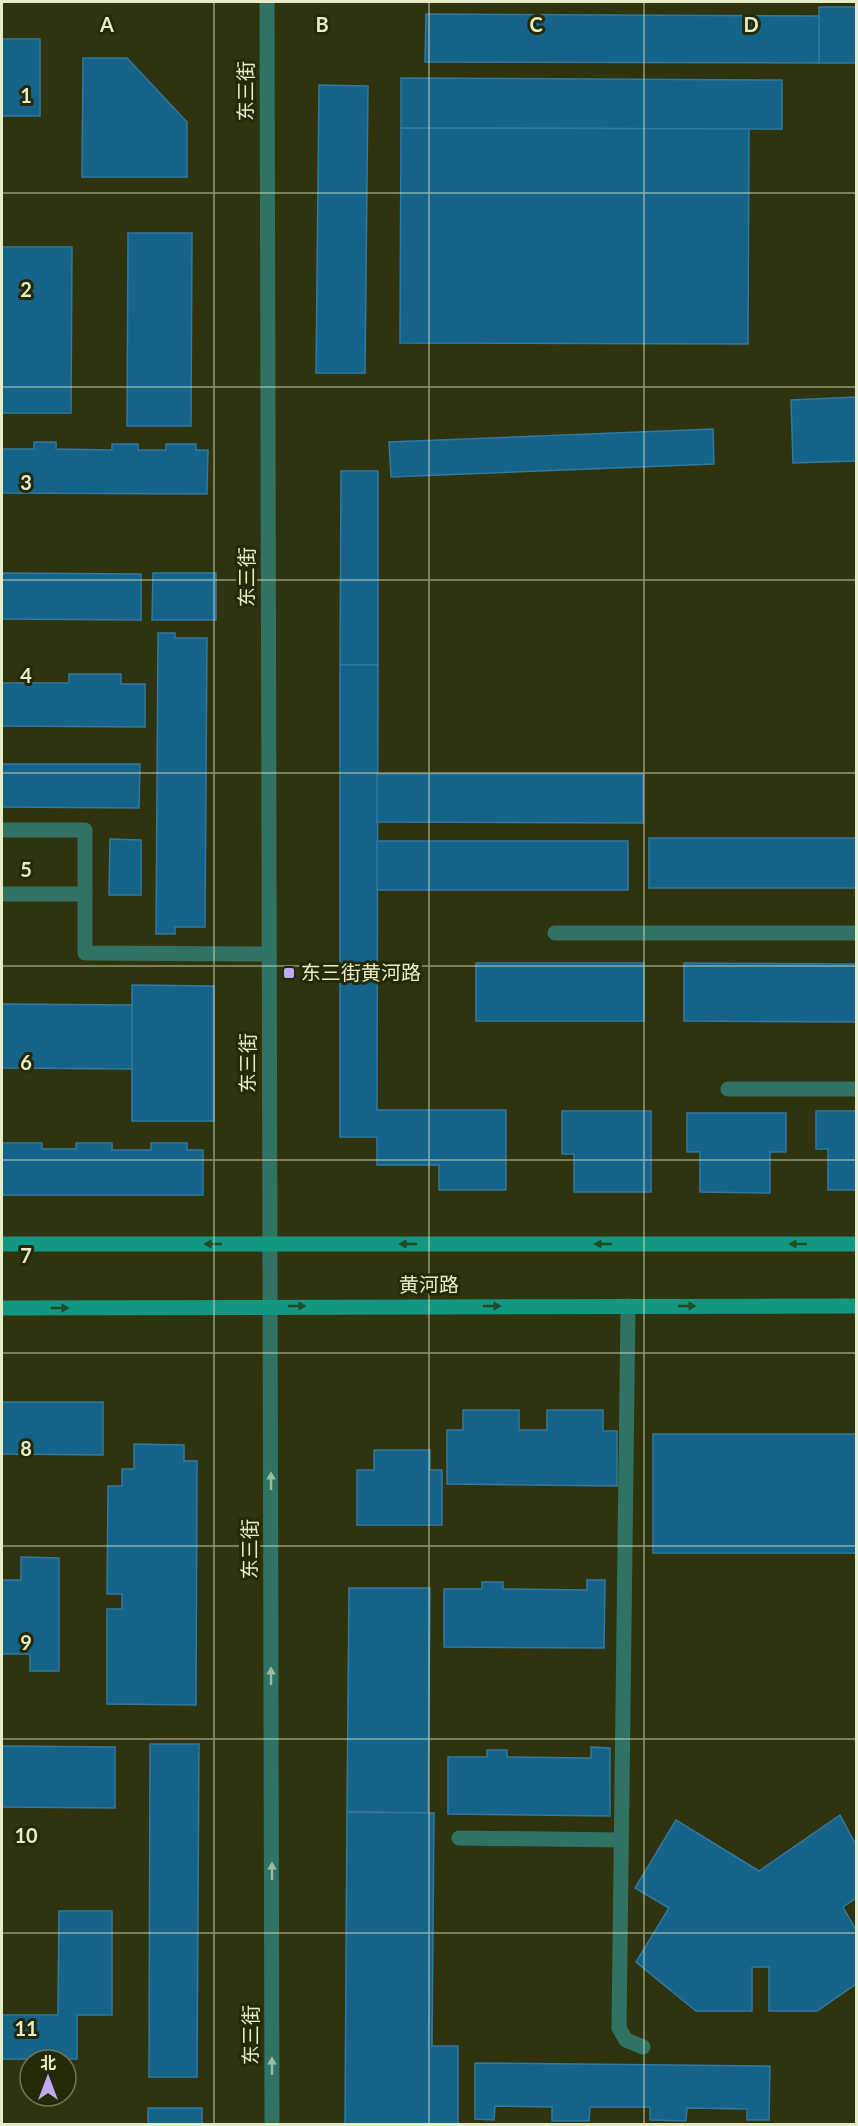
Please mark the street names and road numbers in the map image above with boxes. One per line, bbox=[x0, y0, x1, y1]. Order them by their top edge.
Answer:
street label: 东三街 bbox=[233, 61, 257, 121]
street label: 东三街 bbox=[234, 547, 258, 607]
street label: 东三街 bbox=[235, 1033, 259, 1093]
street label: 黄河路 bbox=[399, 1272, 459, 1296]
street label: 东三街 bbox=[237, 1519, 261, 1579]
street label: 东三街 bbox=[238, 2005, 262, 2065]

